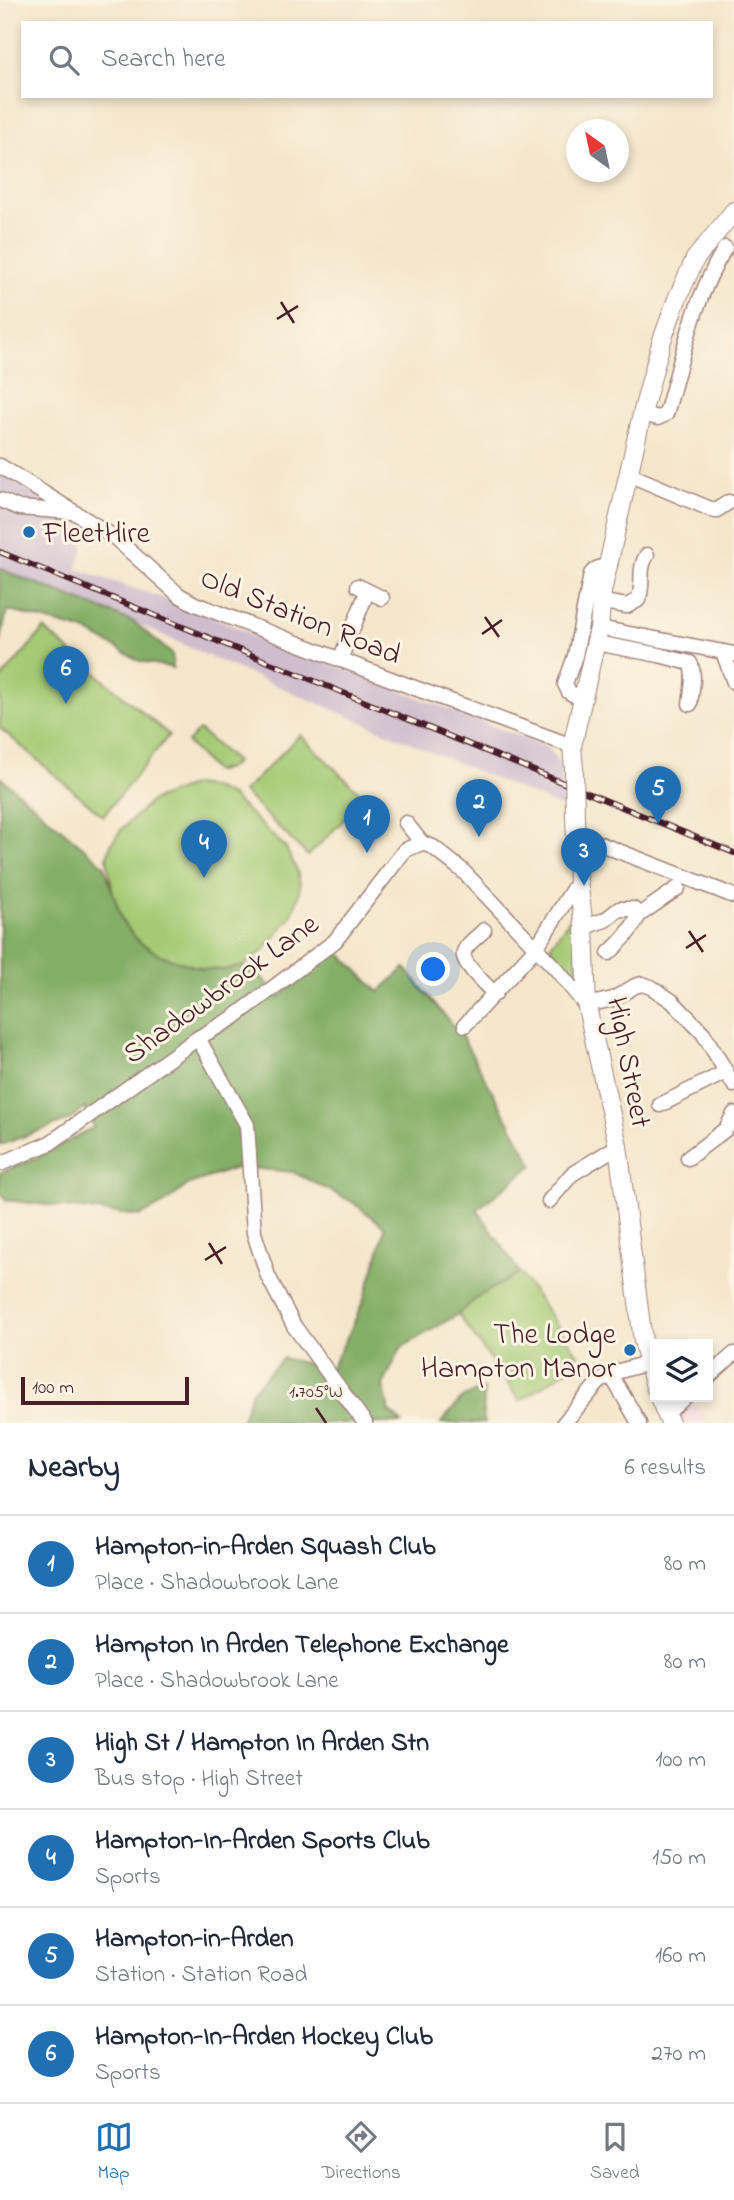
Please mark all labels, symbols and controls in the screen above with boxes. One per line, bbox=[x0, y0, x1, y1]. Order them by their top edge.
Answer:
search box bbox=[21, 21, 713, 98]
icon: search bbox=[45, 41, 83, 79]
text: Search here bbox=[101, 41, 226, 79]
north arrow bbox=[566, 119, 629, 182]
place label: FleetHire bbox=[42, 513, 151, 557]
marker: FleetHire bbox=[21, 524, 37, 540]
street label: Old Station Road bbox=[193, 557, 407, 678]
pin: 6 bbox=[43, 646, 89, 704]
pin: 5 bbox=[635, 766, 681, 824]
pin: 2 bbox=[456, 779, 502, 837]
pin: 1 bbox=[344, 795, 390, 853]
pin: 4 bbox=[181, 820, 227, 878]
pin: 3 bbox=[561, 828, 607, 886]
street label: Shadowbrook Lane bbox=[115, 904, 329, 1077]
your location bbox=[416, 952, 450, 986]
street label: High Street bbox=[593, 993, 661, 1132]
place label: The Lodge Hampton Manor bbox=[421, 1314, 617, 1392]
map controls bbox=[650, 1339, 713, 1402]
button: layers bbox=[650, 1339, 713, 1402]
marker: The Lodge Hampton Manor bbox=[622, 1342, 638, 1358]
scale bar bbox=[21, 1374, 189, 1406]
text: 100 m bbox=[32, 1375, 74, 1402]
text: 1.705°W bbox=[289, 1380, 343, 1406]
text: Nearby bbox=[28, 1447, 120, 1491]
text: 6 results bbox=[625, 1452, 706, 1485]
text: Hampton-in-Arden Squash Club bbox=[95, 1529, 436, 1567]
text: 1 bbox=[47, 1548, 55, 1581]
text: 80 m bbox=[664, 1548, 706, 1581]
text: Place · Shadowbrook Lane bbox=[95, 1567, 339, 1600]
text: Hampton In Arden Telephone Exchange bbox=[95, 1627, 509, 1665]
text: 2 bbox=[45, 1646, 57, 1679]
text: 80 m bbox=[664, 1646, 706, 1679]
text: Place · Shadowbrook Lane bbox=[95, 1665, 339, 1698]
text: High St / Hampton In Arden Stn bbox=[95, 1725, 429, 1763]
text: 3 bbox=[46, 1744, 56, 1777]
text: 100 m bbox=[655, 1744, 706, 1777]
text: Bus stop · High Street bbox=[95, 1763, 303, 1796]
text: Hampton-In-Arden Sports Club bbox=[95, 1823, 430, 1861]
text: 4 bbox=[46, 1842, 56, 1875]
text: 150 m bbox=[652, 1842, 706, 1875]
text: Sports bbox=[95, 1861, 161, 1894]
text: Hampton-in-Arden bbox=[95, 1921, 294, 1959]
text: 5 bbox=[44, 1940, 58, 1973]
text: 160 m bbox=[655, 1940, 706, 1973]
text: Station · Station Road bbox=[95, 1959, 307, 1992]
text: Hampton-In-Arden Hockey Club bbox=[95, 2019, 433, 2057]
text: 6 bbox=[46, 2038, 56, 2071]
text: 270 m bbox=[652, 2038, 706, 2071]
text: Sports bbox=[95, 2057, 161, 2090]
tab: Map bbox=[95, 2118, 133, 2187]
tab: Directions bbox=[322, 2118, 401, 2187]
tab: Saved bbox=[590, 2118, 639, 2187]

